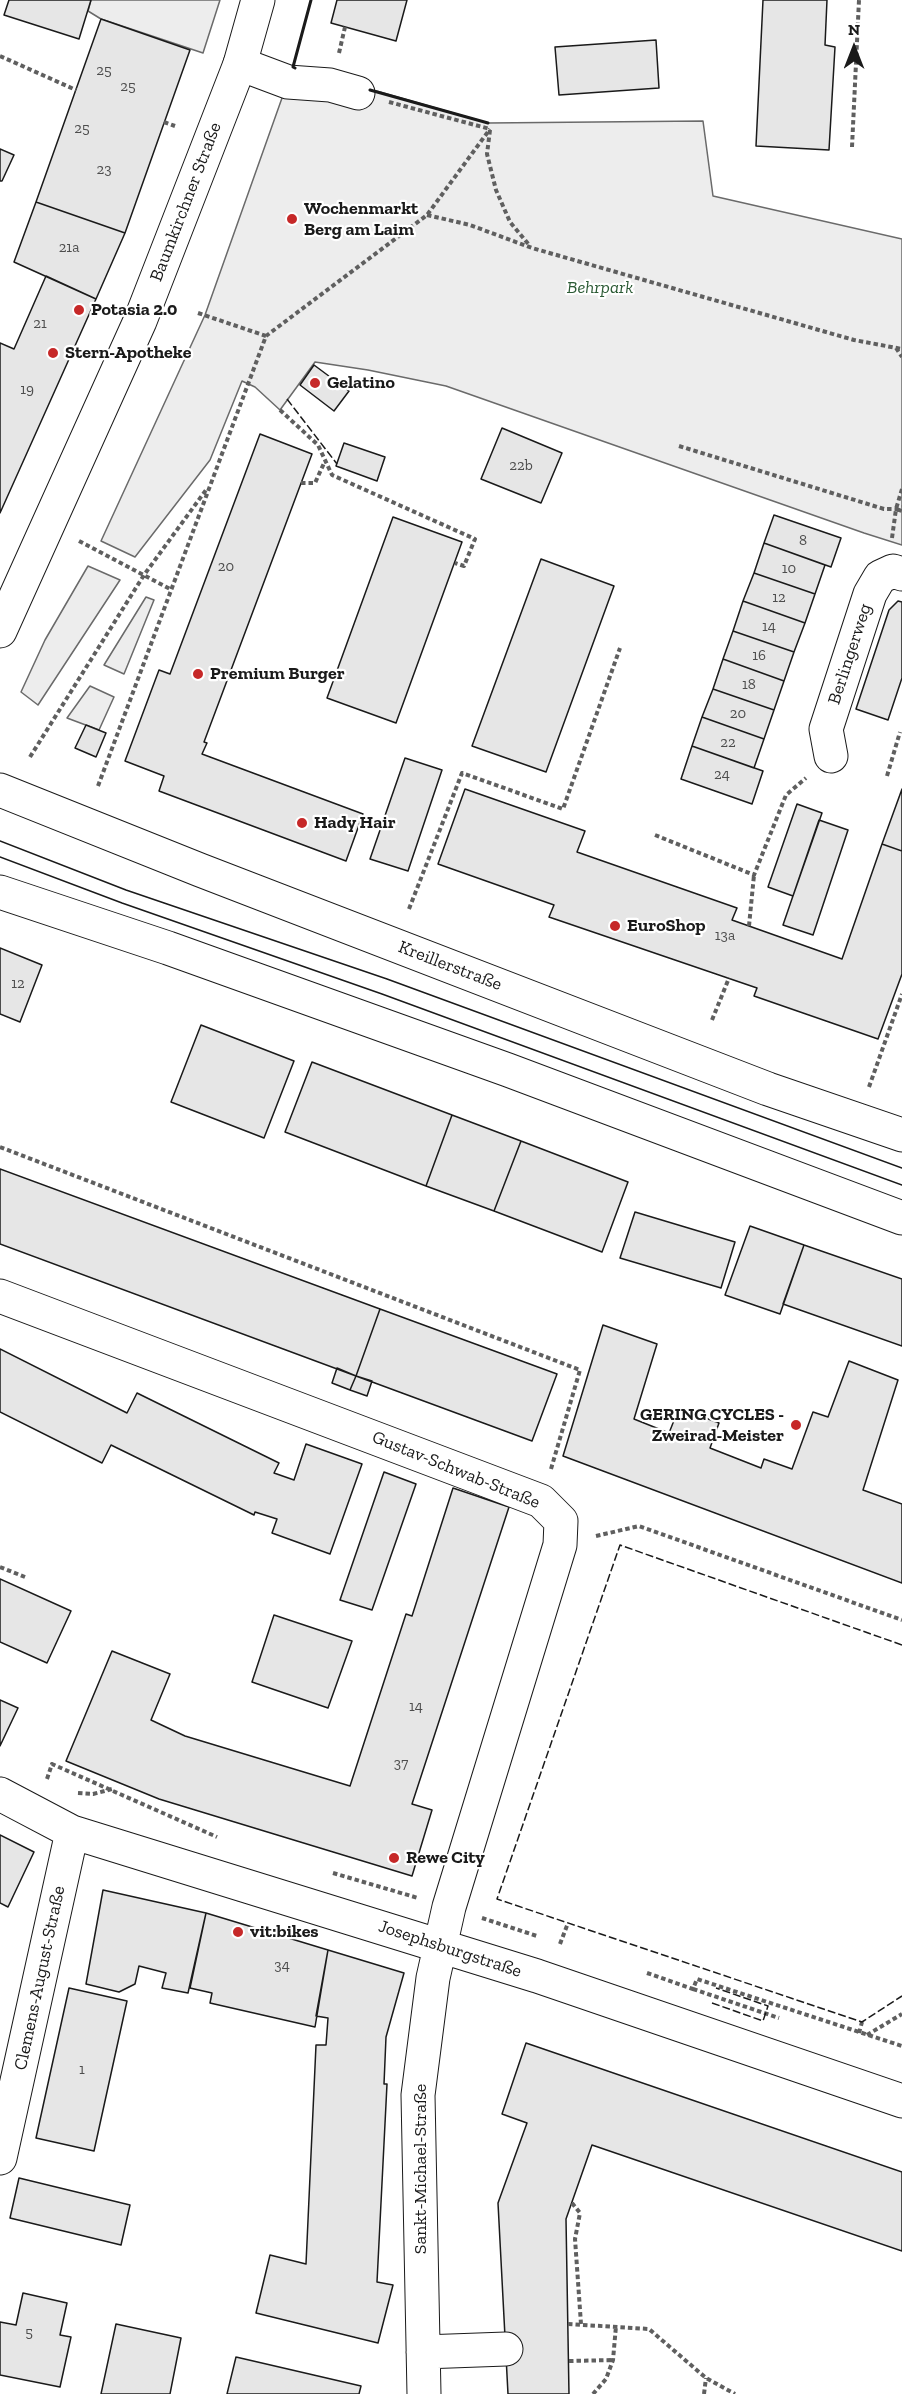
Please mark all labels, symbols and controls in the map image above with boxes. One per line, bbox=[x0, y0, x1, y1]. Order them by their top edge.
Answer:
north arrow bbox=[824, 18, 884, 78]
text: N bbox=[848, 20, 860, 39]
house number: 25 bbox=[96, 62, 112, 80]
house number: 25 bbox=[120, 78, 136, 96]
street label: Baumkirchner Straße bbox=[146, 119, 226, 285]
house number: 25 bbox=[74, 120, 90, 138]
house number: 23 bbox=[96, 161, 112, 179]
place label: Wochenmarkt Berg am Laim bbox=[304, 198, 418, 240]
marker: Wochenmarkt Berg am Laim bbox=[285, 212, 299, 226]
house number: 21a bbox=[59, 239, 79, 257]
park label: Behrpark bbox=[567, 277, 633, 299]
place label: Potasia 2.0 bbox=[91, 299, 177, 321]
marker: Potasia 2.0 bbox=[72, 303, 86, 317]
house number: 21 bbox=[33, 315, 47, 333]
place label: Stern-Apotheke bbox=[65, 342, 191, 364]
marker: Stern-Apotheke bbox=[46, 346, 60, 360]
place label: Gelatino bbox=[327, 372, 395, 394]
marker: Gelatino bbox=[308, 376, 322, 390]
house number: 19 bbox=[20, 381, 34, 399]
house number: 22b bbox=[509, 457, 533, 475]
house number: 8 bbox=[799, 532, 807, 550]
house number: 20 bbox=[218, 558, 234, 576]
house number: 10 bbox=[782, 560, 796, 578]
house number: 12 bbox=[772, 589, 786, 607]
street label: Berlingerweg bbox=[824, 601, 876, 707]
house number: 14 bbox=[762, 618, 776, 636]
house number: 16 bbox=[752, 647, 766, 665]
place label: Premium Burger bbox=[210, 663, 345, 685]
marker: Premium Burger bbox=[191, 667, 205, 681]
house number: 18 bbox=[742, 676, 756, 694]
house number: 20 bbox=[730, 705, 746, 723]
house number: 22 bbox=[720, 734, 736, 752]
house number: 24 bbox=[714, 766, 730, 784]
place label: Hady Hair bbox=[314, 812, 396, 834]
marker: Hady Hair bbox=[295, 816, 309, 830]
place label: EuroShop bbox=[627, 915, 706, 937]
marker: EuroShop bbox=[608, 919, 622, 933]
house number: 13a bbox=[715, 927, 735, 945]
street label: Kreillerstraße bbox=[395, 936, 505, 996]
house number: 12 bbox=[11, 975, 25, 993]
place label: GERING CYCLES - Zweirad-Meister bbox=[640, 1404, 784, 1446]
marker: GERING CYCLES - Zweirad-Meister bbox=[789, 1418, 803, 1432]
street label: Gustav-Schwab-Straße bbox=[369, 1426, 543, 1514]
house number: 14 bbox=[409, 1698, 423, 1716]
house number: 37 bbox=[394, 1755, 408, 1773]
place label: Rewe City bbox=[406, 1847, 485, 1869]
marker: Rewe City bbox=[387, 1851, 401, 1865]
street label: Clemens-August-Straße bbox=[10, 1884, 70, 2072]
street label: Josephsburgstraße bbox=[376, 1916, 524, 1982]
place label: vit:bikes bbox=[250, 1921, 319, 1943]
marker: vit:bikes bbox=[231, 1925, 245, 1939]
house number: 34 bbox=[274, 1957, 290, 1975]
house number: 1 bbox=[79, 2061, 85, 2079]
street label: Sankt-Michael-Straße bbox=[410, 2084, 432, 2254]
house number: 5 bbox=[25, 2324, 33, 2342]

